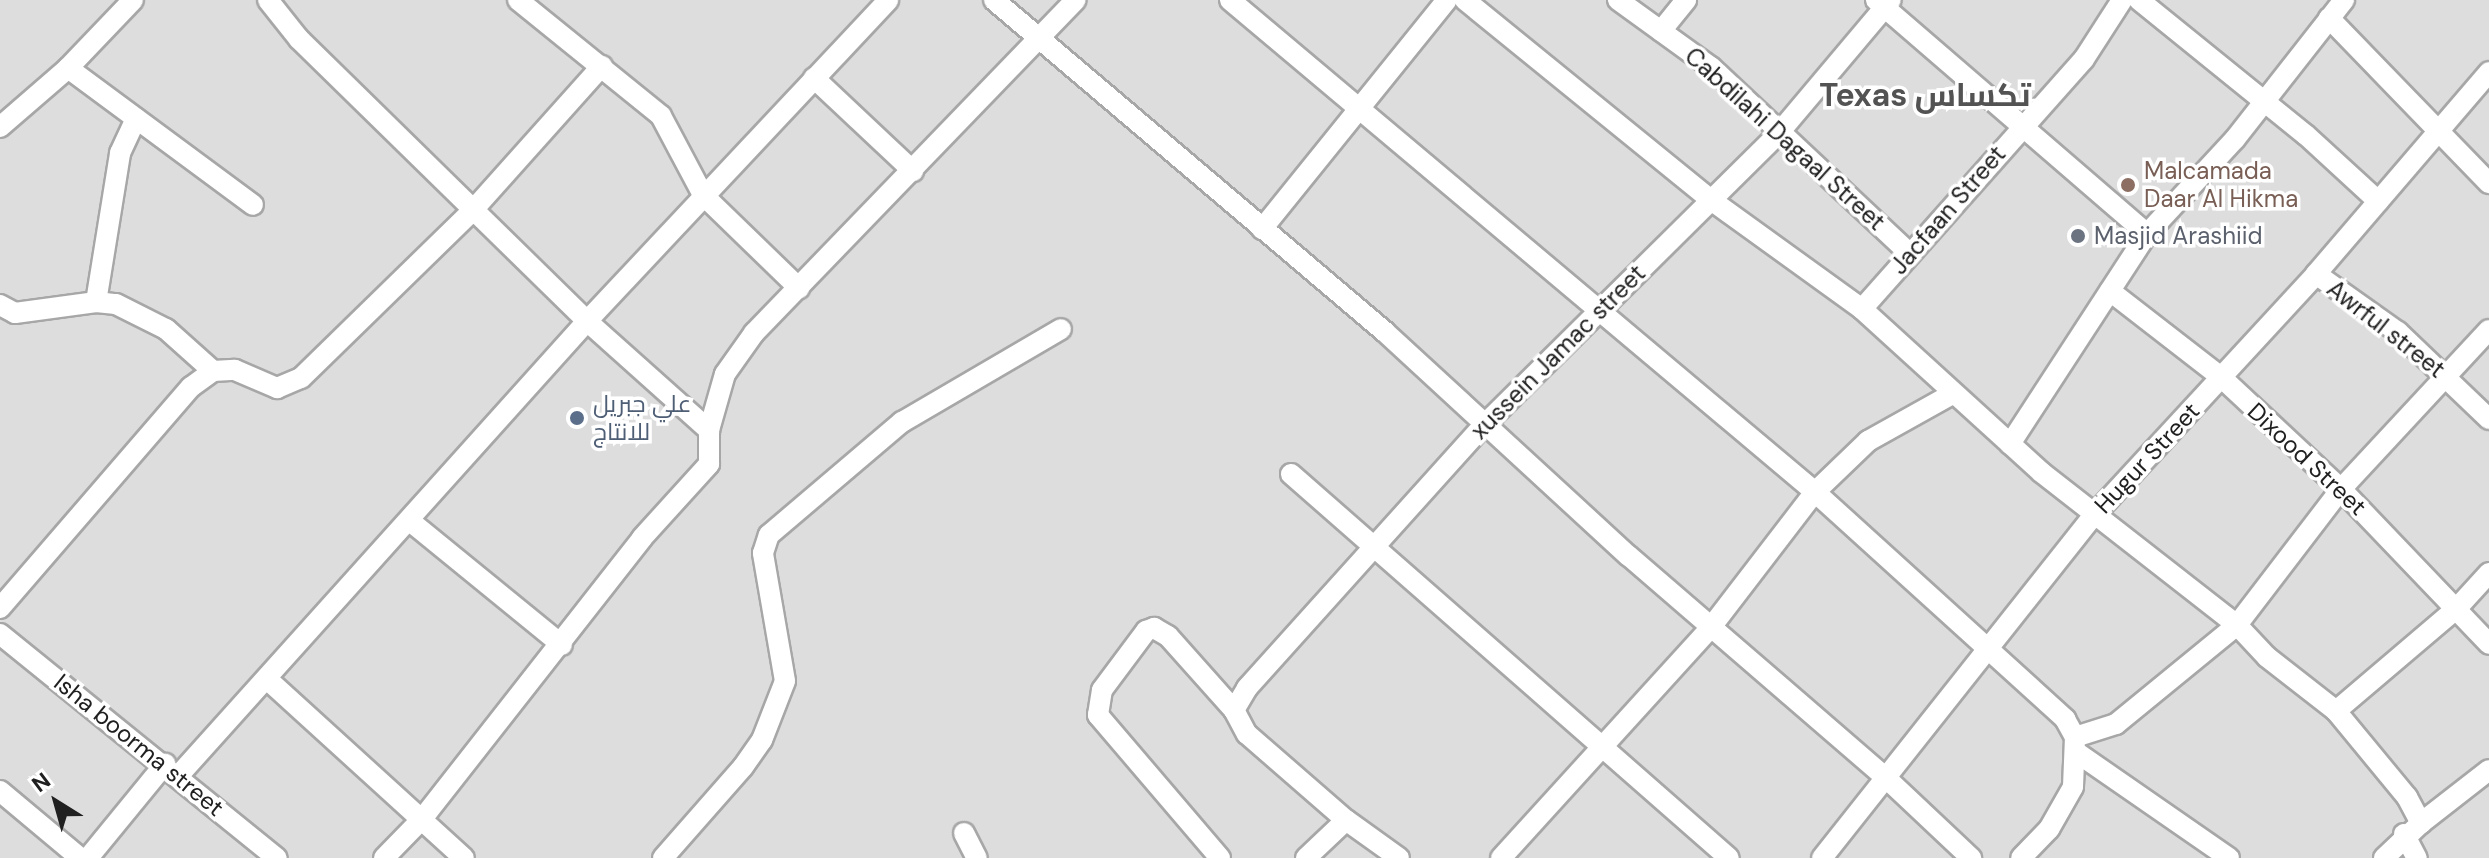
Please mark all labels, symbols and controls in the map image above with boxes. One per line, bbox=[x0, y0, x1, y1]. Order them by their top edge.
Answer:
street label: Cabdilahi Dagaal Street bbox=[1679, 42, 1891, 236]
district label: Texas تكساس bbox=[1819, 76, 2031, 114]
street label: Jacfaan Street bbox=[1884, 140, 2012, 280]
place label: Malcamada Daar Al Hikma bbox=[2144, 157, 2298, 213]
marker: Malcamada Daar Al Hikma bbox=[2119, 176, 2137, 194]
place label: Masjid Arashiid bbox=[2094, 222, 2263, 250]
marker: Masjid Arashiid bbox=[2069, 227, 2087, 245]
street label: xussein Jamac street bbox=[1465, 259, 1651, 445]
street label: Awrful street bbox=[2321, 274, 2451, 384]
place label: علي جبريل للانتاج bbox=[593, 390, 692, 446]
street label: Hugur Street bbox=[2089, 397, 2205, 519]
street label: Dixood Street bbox=[2242, 397, 2372, 521]
marker: علي جبريل للانتاج bbox=[568, 409, 586, 427]
street label: Isha boorma street bbox=[48, 668, 230, 822]
north arrow bbox=[16, 762, 96, 842]
text: N bbox=[26, 766, 56, 799]

